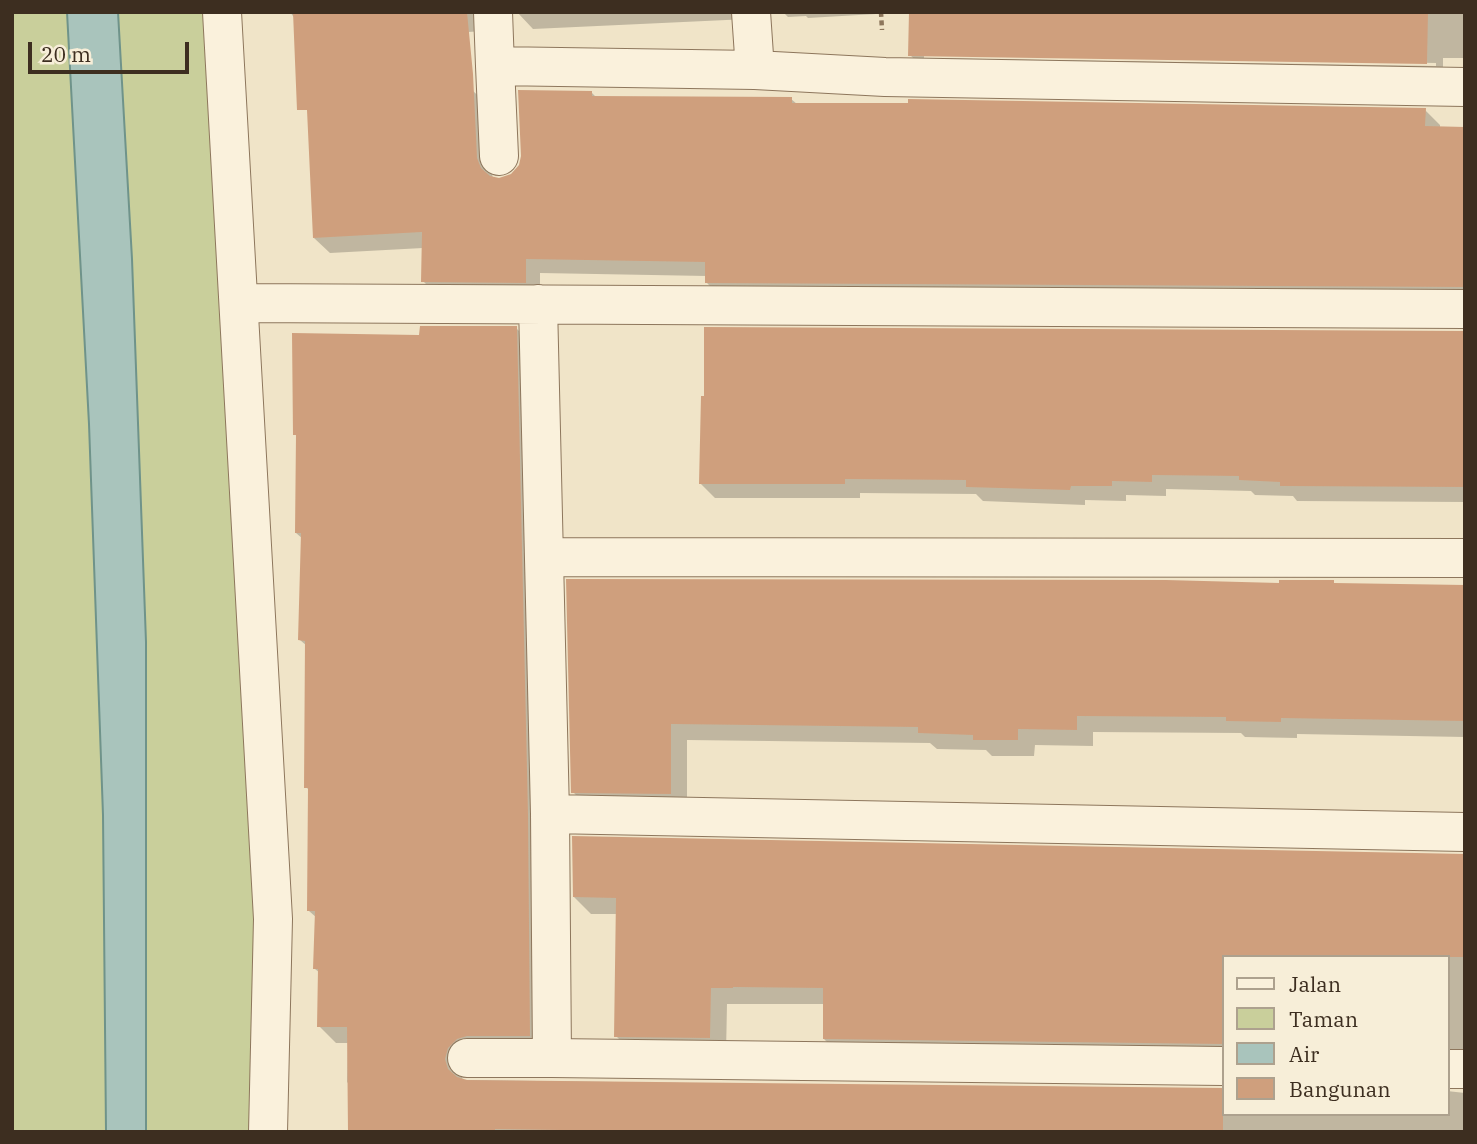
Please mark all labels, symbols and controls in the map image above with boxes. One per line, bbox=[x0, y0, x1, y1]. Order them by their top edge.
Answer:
scale bar bbox=[32, 28, 192, 72]
text: 20 m bbox=[41, 40, 91, 68]
legend bbox=[1222, 955, 1449, 1116]
text: Jalan bbox=[1289, 970, 1341, 998]
text: Taman bbox=[1289, 1005, 1358, 1033]
text: Air bbox=[1289, 1040, 1319, 1068]
text: Bangunan bbox=[1289, 1075, 1391, 1103]

